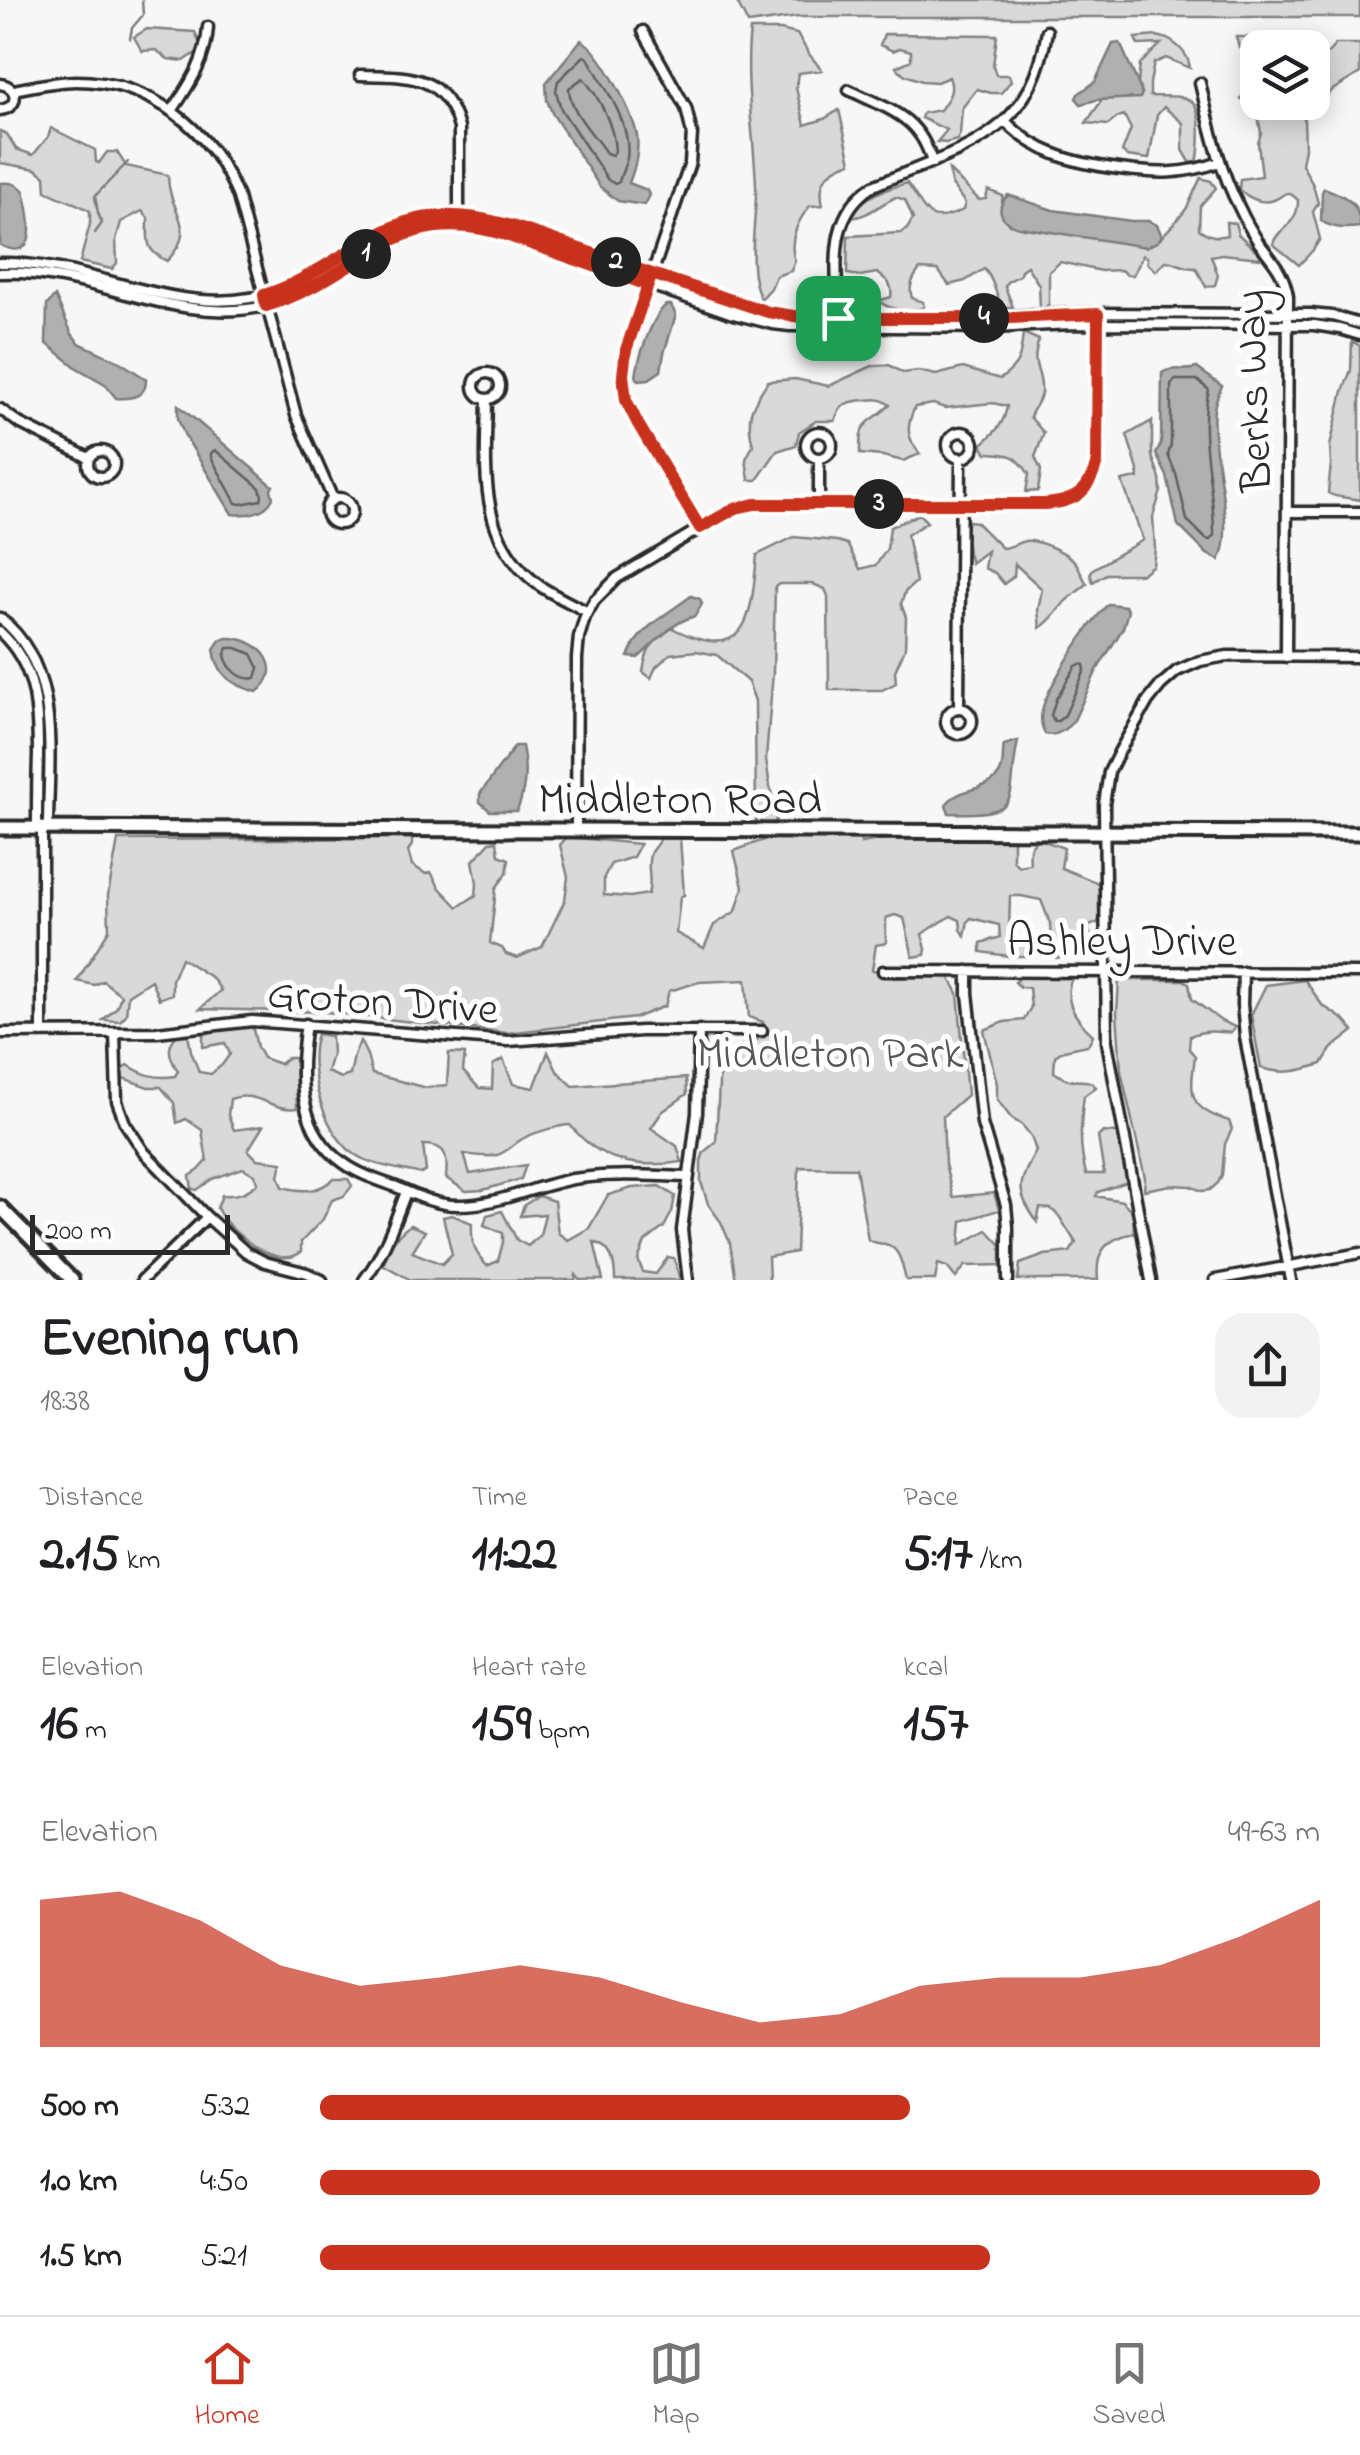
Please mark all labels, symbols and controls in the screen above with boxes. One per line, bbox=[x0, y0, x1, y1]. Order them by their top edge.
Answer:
map controls bbox=[1240, 30, 1330, 120]
button: layers bbox=[1240, 30, 1330, 120]
pin: 1 bbox=[341, 229, 391, 279]
text: 1 bbox=[362, 233, 370, 274]
pin: 2 bbox=[591, 237, 641, 287]
text: 2 bbox=[609, 241, 623, 282]
pin bbox=[796, 276, 881, 361]
street label: Berks Way bbox=[1219, 289, 1293, 494]
icon: arrive bbox=[811, 291, 866, 346]
pin: 4 bbox=[959, 293, 1009, 343]
text: 4 bbox=[978, 297, 990, 338]
pin: 3 bbox=[854, 479, 904, 529]
text: 3 bbox=[873, 483, 885, 524]
street label: Middleton Road bbox=[538, 769, 822, 835]
street label: Ashley Drive bbox=[1007, 911, 1238, 977]
street label: Groton Drive bbox=[265, 963, 501, 1045]
park label: Middleton Park bbox=[697, 1023, 964, 1089]
scale bar bbox=[30, 1210, 230, 1254]
text: 200 m bbox=[45, 1212, 112, 1253]
text: Evening run bbox=[40, 1301, 299, 1381]
button: share bbox=[1215, 1313, 1320, 1418]
text: 18:38 bbox=[40, 1379, 90, 1426]
text: Distance bbox=[40, 1478, 143, 1519]
text: Time bbox=[472, 1478, 527, 1519]
text: Pace bbox=[903, 1478, 958, 1519]
text: 2.15 bbox=[40, 1519, 120, 1592]
text: 11:22 bbox=[472, 1519, 557, 1592]
text: 5:17 bbox=[903, 1519, 973, 1592]
text: km bbox=[120, 1541, 161, 1582]
text: /km bbox=[973, 1541, 1022, 1582]
text: Elevation bbox=[40, 1648, 143, 1689]
text: Heart rate bbox=[472, 1648, 586, 1689]
text: kcal bbox=[903, 1648, 948, 1689]
text: 16 bbox=[40, 1689, 78, 1762]
text: 159 bbox=[472, 1689, 531, 1762]
text: 157 bbox=[903, 1689, 968, 1762]
text: m bbox=[78, 1711, 107, 1752]
text: bpm bbox=[531, 1711, 590, 1752]
text: Elevation bbox=[40, 1810, 158, 1857]
text: 49–63 m bbox=[1228, 1810, 1320, 1857]
text: 500 m bbox=[40, 2084, 119, 2131]
text: 5:32 bbox=[200, 2084, 250, 2131]
text: 1.0 km bbox=[40, 2159, 117, 2206]
text: 4:50 bbox=[200, 2159, 248, 2206]
text: 1.5 km bbox=[40, 2234, 122, 2281]
text: 5:21 bbox=[200, 2234, 247, 2281]
tab: Home bbox=[194, 2336, 260, 2437]
tab: Map bbox=[649, 2336, 704, 2437]
tab: Saved bbox=[1092, 2336, 1166, 2437]

